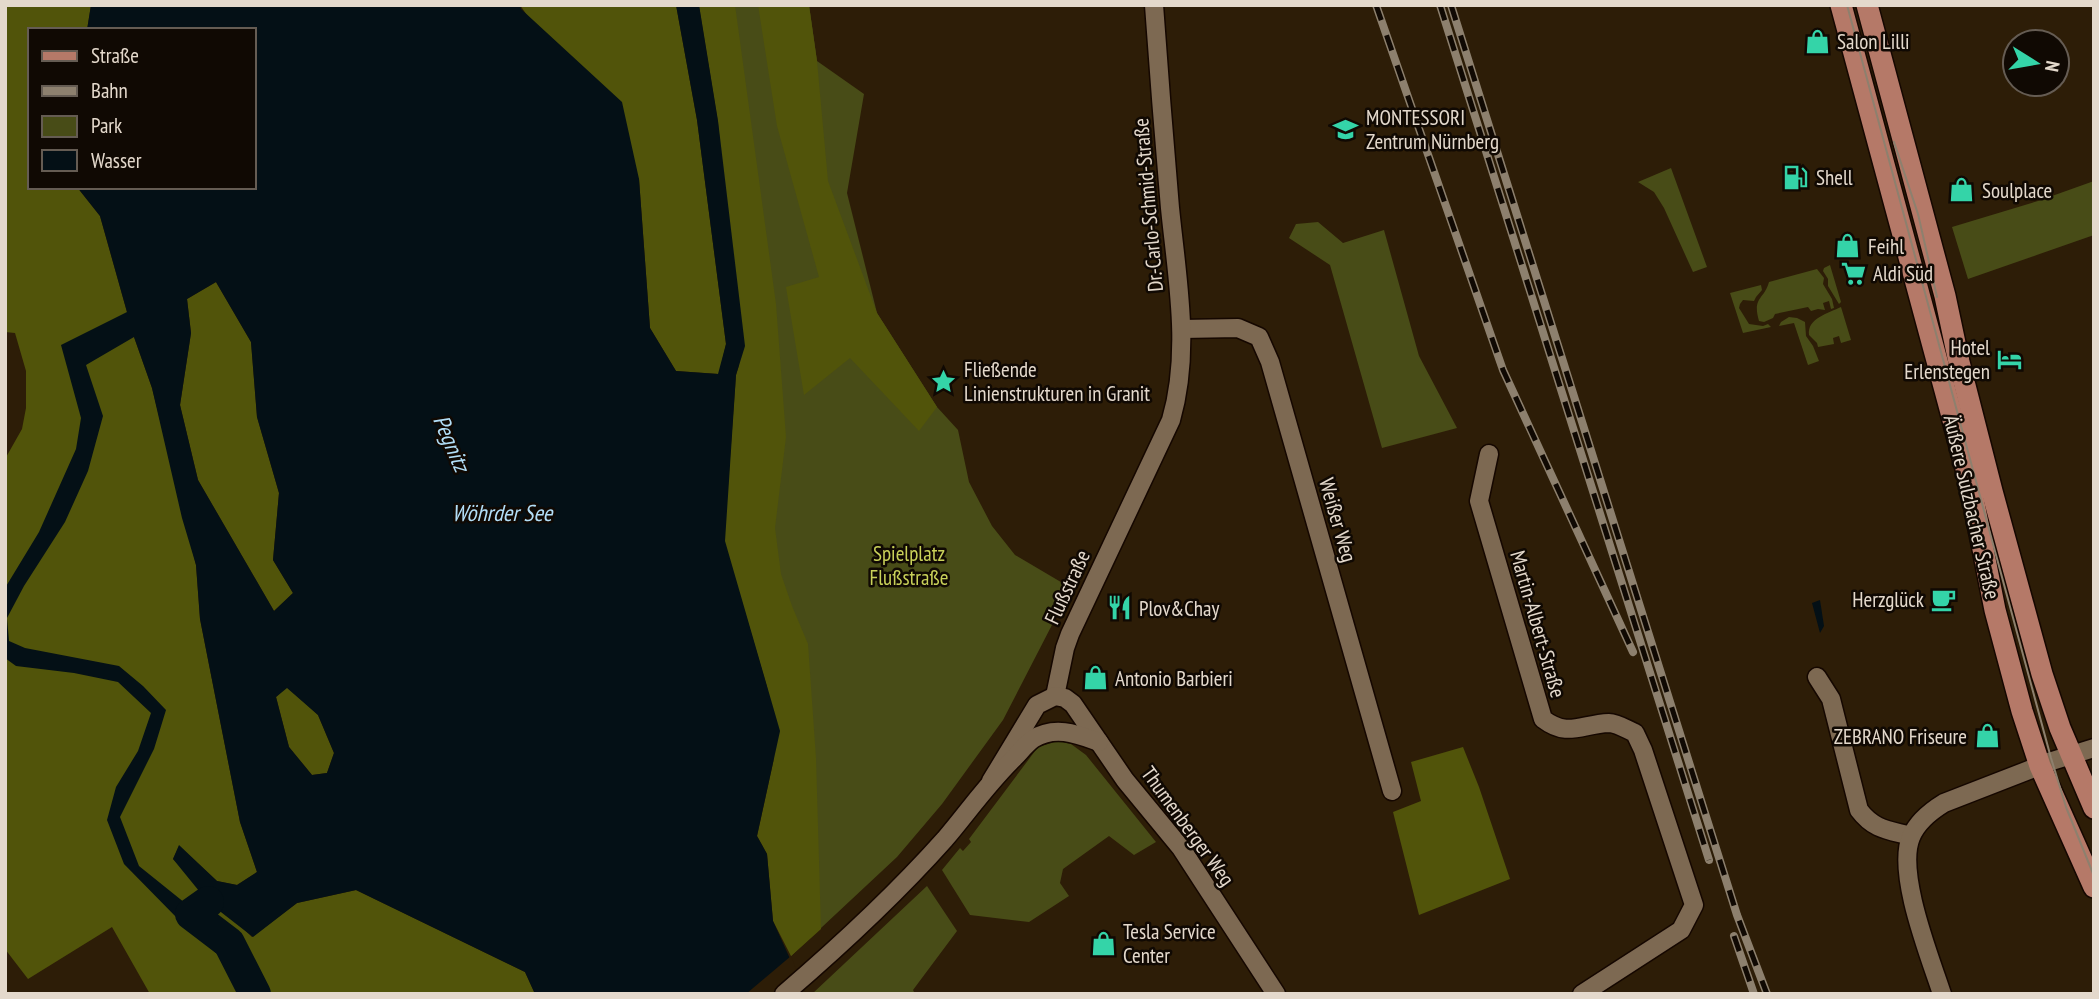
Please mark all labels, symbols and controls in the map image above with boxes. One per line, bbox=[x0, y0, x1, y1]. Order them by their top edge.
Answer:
shop icon: Salon Lilli bbox=[1803, 27, 1831, 55]
legend bbox=[28, 28, 256, 189]
place label: Salon Lilli bbox=[1837, 28, 1910, 55]
north arrow bbox=[2001, 28, 2071, 98]
text: Straße bbox=[91, 42, 139, 69]
text: N bbox=[2040, 59, 2065, 74]
text: Bahn bbox=[91, 77, 128, 104]
place label: MONTESSORI Zentrum Nürnberg bbox=[1366, 104, 1499, 155]
text: Park bbox=[91, 112, 122, 139]
school or university icon: MONTESSORI Zentrum Nürnberg bbox=[1332, 115, 1360, 143]
street label: Dr.-Carlo-Schmid-Straße bbox=[1127, 117, 1169, 293]
text: Wasser bbox=[91, 147, 142, 174]
fuel station icon: Shell bbox=[1782, 163, 1810, 191]
place label: Shell bbox=[1816, 164, 1853, 191]
shop icon: Soulplace bbox=[1948, 176, 1976, 204]
place label: Soulplace bbox=[1982, 177, 2052, 204]
shop icon: Feihl bbox=[1834, 232, 1862, 260]
place label: Feihl bbox=[1868, 233, 1904, 260]
supermarket icon: Aldi Süd bbox=[1839, 259, 1867, 287]
place label: Aldi Süd bbox=[1873, 260, 1933, 287]
place label: Hotel Erlenstegen bbox=[1904, 334, 1990, 385]
hotel icon: Hotel Erlenstegen bbox=[1996, 345, 2024, 373]
place label: Fließende Linienstrukturen in Granit bbox=[964, 356, 1150, 407]
place icon: Fließende Linienstrukturen in Granit bbox=[930, 367, 958, 395]
water label: Pegnitz bbox=[427, 410, 478, 478]
street label: Äußere Sulzbacher Straße bbox=[1938, 412, 2006, 602]
street label: Weißer Weg bbox=[1313, 475, 1363, 565]
water label: Wöhrder See bbox=[452, 498, 554, 527]
park label: Spielplatz Flußstraße bbox=[870, 540, 948, 591]
street label: Flußstraße bbox=[1038, 546, 1096, 628]
street label: Martin-Albert-Straße bbox=[1504, 547, 1572, 701]
cafe icon: Herzglück bbox=[1930, 585, 1958, 613]
place label: Herzglück bbox=[1852, 586, 1924, 613]
restaurant icon: Plov&Chay bbox=[1105, 594, 1133, 622]
place label: Plov&Chay bbox=[1139, 595, 1219, 622]
shop icon: Antonio Barbieri bbox=[1081, 664, 1109, 692]
place label: Antonio Barbieri bbox=[1115, 665, 1233, 692]
shop icon: ZEBRANO Friseure bbox=[1973, 722, 2001, 750]
place label: ZEBRANO Friseure bbox=[1834, 723, 1967, 750]
street label: Thumenberger Weg bbox=[1136, 761, 1240, 891]
place label: Tesla Service Center bbox=[1123, 918, 1216, 969]
shop icon: Tesla Service Center bbox=[1089, 929, 1117, 957]

